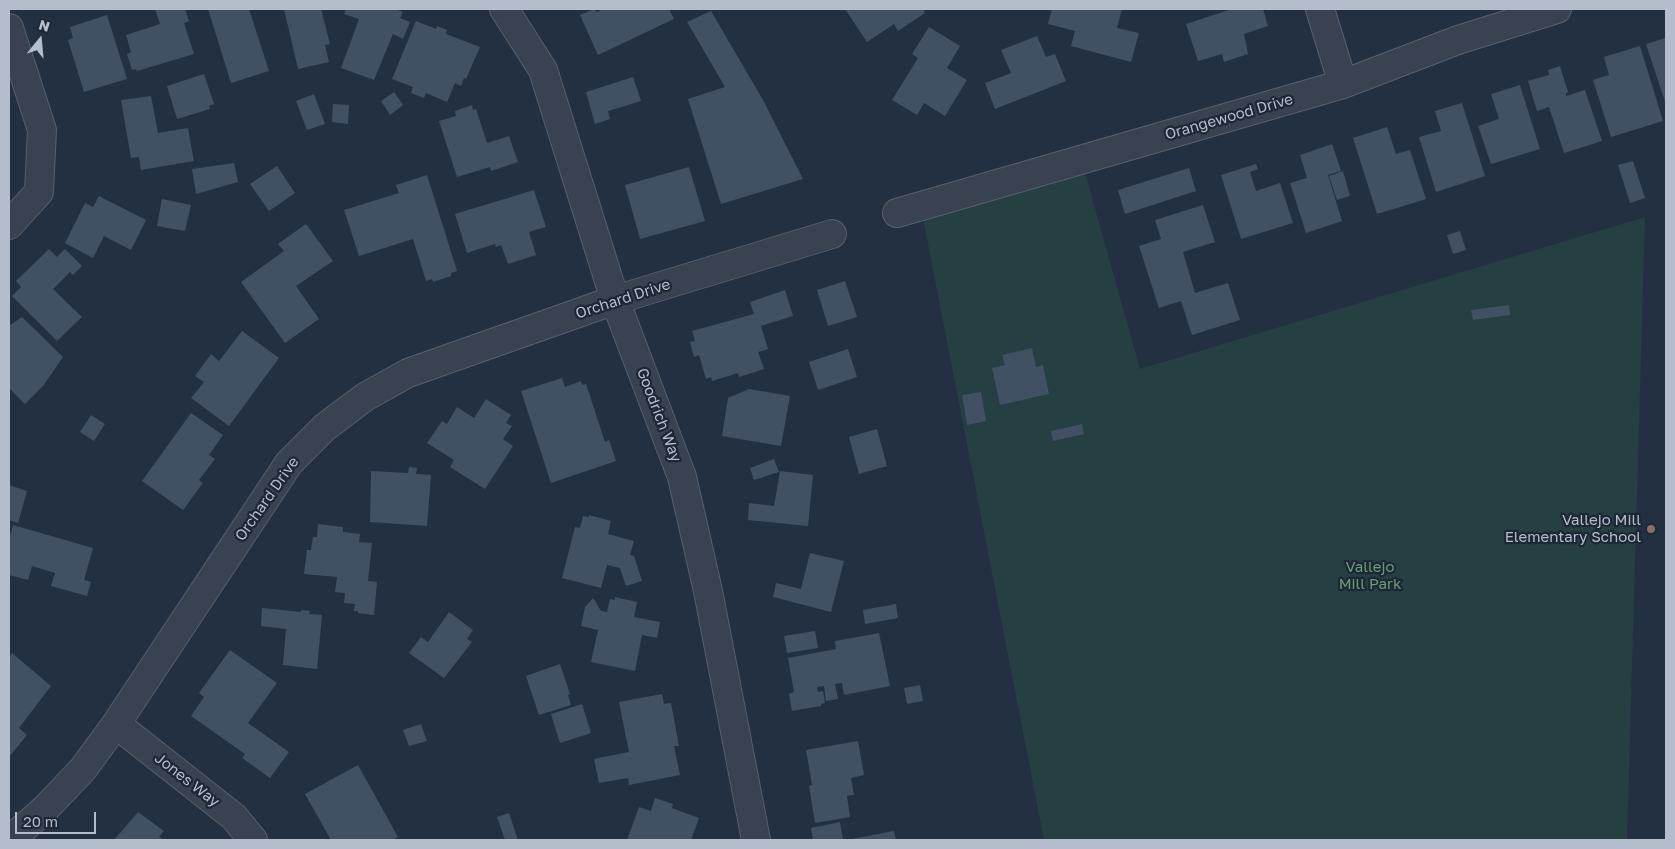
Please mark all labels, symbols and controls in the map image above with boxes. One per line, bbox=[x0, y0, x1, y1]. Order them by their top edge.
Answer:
north arrow bbox=[15, 15, 65, 65]
text: N bbox=[37, 15, 52, 35]
street label: Orangewood Drive bbox=[1163, 90, 1295, 144]
street label: Orchard Drive bbox=[573, 275, 673, 323]
street label: Goodrich Way bbox=[633, 365, 685, 465]
street label: Orchard Drive bbox=[231, 453, 303, 545]
place label: Vallejo Mill Elementary School bbox=[1505, 511, 1641, 546]
marker: Vallejo Mill Elementary School bbox=[1645, 523, 1657, 535]
park label: Vallejo Mill Park bbox=[1339, 558, 1401, 593]
street label: Jones Way bbox=[151, 749, 223, 811]
scale bar bbox=[18, 802, 99, 834]
text: 20 m bbox=[23, 812, 58, 830]

